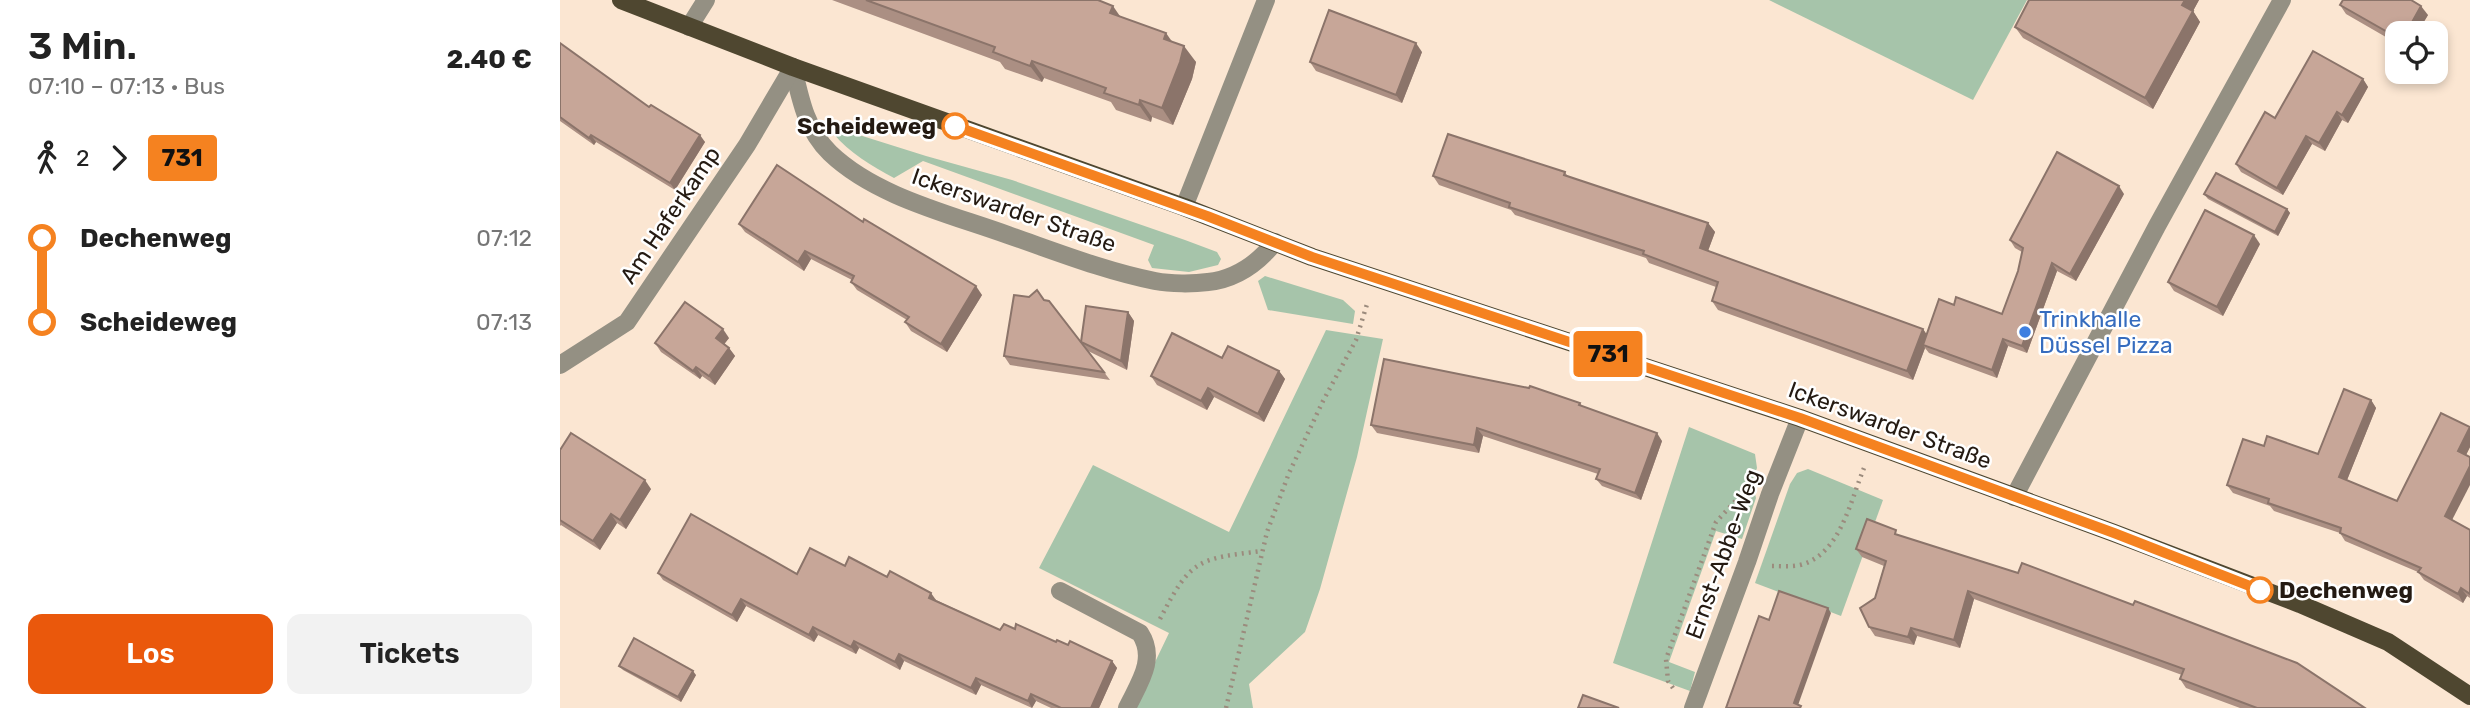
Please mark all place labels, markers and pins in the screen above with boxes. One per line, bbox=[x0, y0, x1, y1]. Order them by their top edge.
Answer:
place label: Scheideweg bbox=[797, 112, 936, 140]
marker: Scheideweg bbox=[942, 113, 968, 139]
place label: Trinkhalle Düssel Pizza bbox=[2039, 305, 2173, 359]
marker: Trinkhalle Düssel Pizza bbox=[2017, 324, 2033, 340]
place label: Dechenweg bbox=[2279, 576, 2413, 604]
marker: Dechenweg bbox=[2247, 577, 2273, 603]

